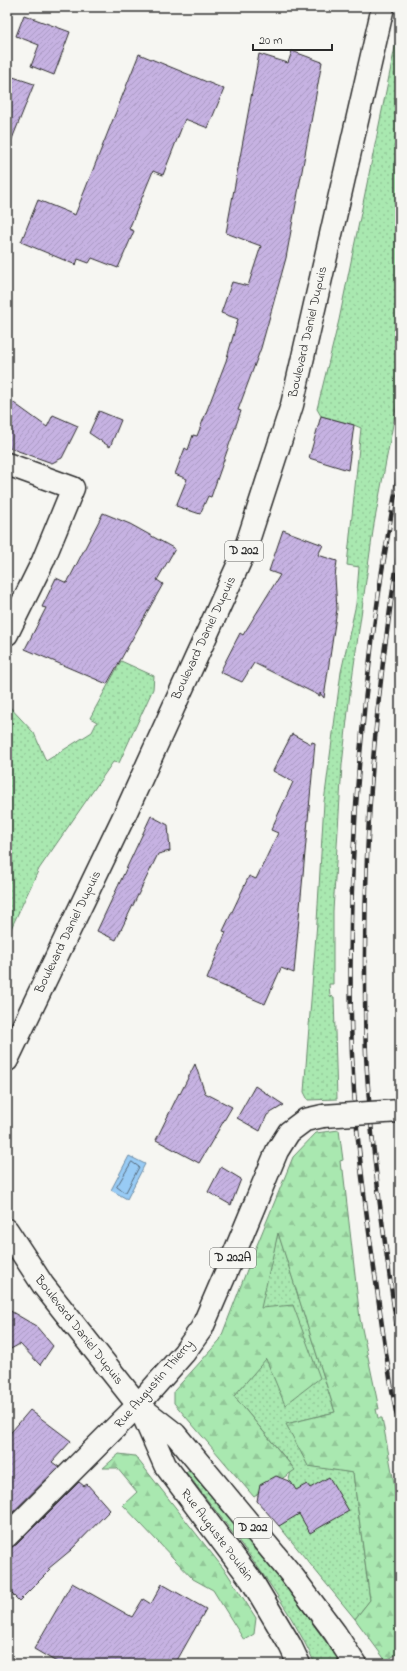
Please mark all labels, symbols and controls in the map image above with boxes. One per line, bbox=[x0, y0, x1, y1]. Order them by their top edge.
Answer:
scale bar bbox=[253, 26, 332, 52]
text: 20 m bbox=[259, 32, 282, 50]
street label: Boulevard Daniel Dupuis bbox=[283, 264, 332, 401]
road number: D 202 bbox=[225, 541, 263, 561]
street label: Boulevard Daniel Dupuis bbox=[167, 573, 241, 704]
street label: Boulevard Daniel Dupuis bbox=[30, 867, 106, 998]
road number: D 202A bbox=[210, 1248, 256, 1268]
street label: Boulevard Daniel Dupuis bbox=[29, 1270, 128, 1389]
street label: Rue Augustin Thierry bbox=[110, 1335, 199, 1433]
street label: Rue Auguste Poulain bbox=[175, 1485, 258, 1586]
road number: D 202 bbox=[234, 1518, 272, 1538]

